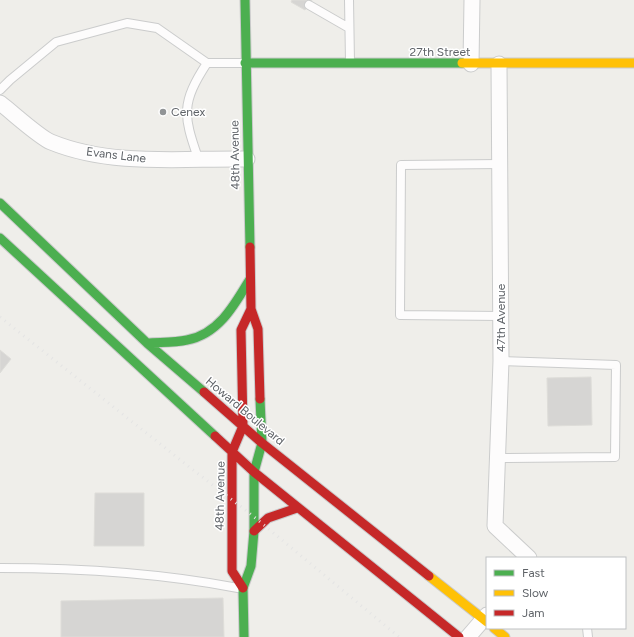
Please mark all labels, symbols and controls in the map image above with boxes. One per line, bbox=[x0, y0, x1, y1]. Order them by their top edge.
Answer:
street label: 27th Street bbox=[410, 45, 471, 59]
place label: Cenex bbox=[171, 105, 205, 119]
marker: Cenex bbox=[158, 107, 168, 117]
street label: 48th Avenue bbox=[227, 120, 243, 190]
street label: Evans Lane bbox=[85, 144, 147, 166]
street label: 47th Avenue bbox=[494, 283, 508, 352]
street label: Howard Boulevard bbox=[203, 374, 287, 448]
street label: 48th Avenue bbox=[212, 461, 228, 531]
legend bbox=[486, 557, 626, 629]
text: Fast bbox=[522, 566, 545, 580]
text: Slow bbox=[522, 586, 549, 600]
text: Jam bbox=[522, 606, 545, 620]

